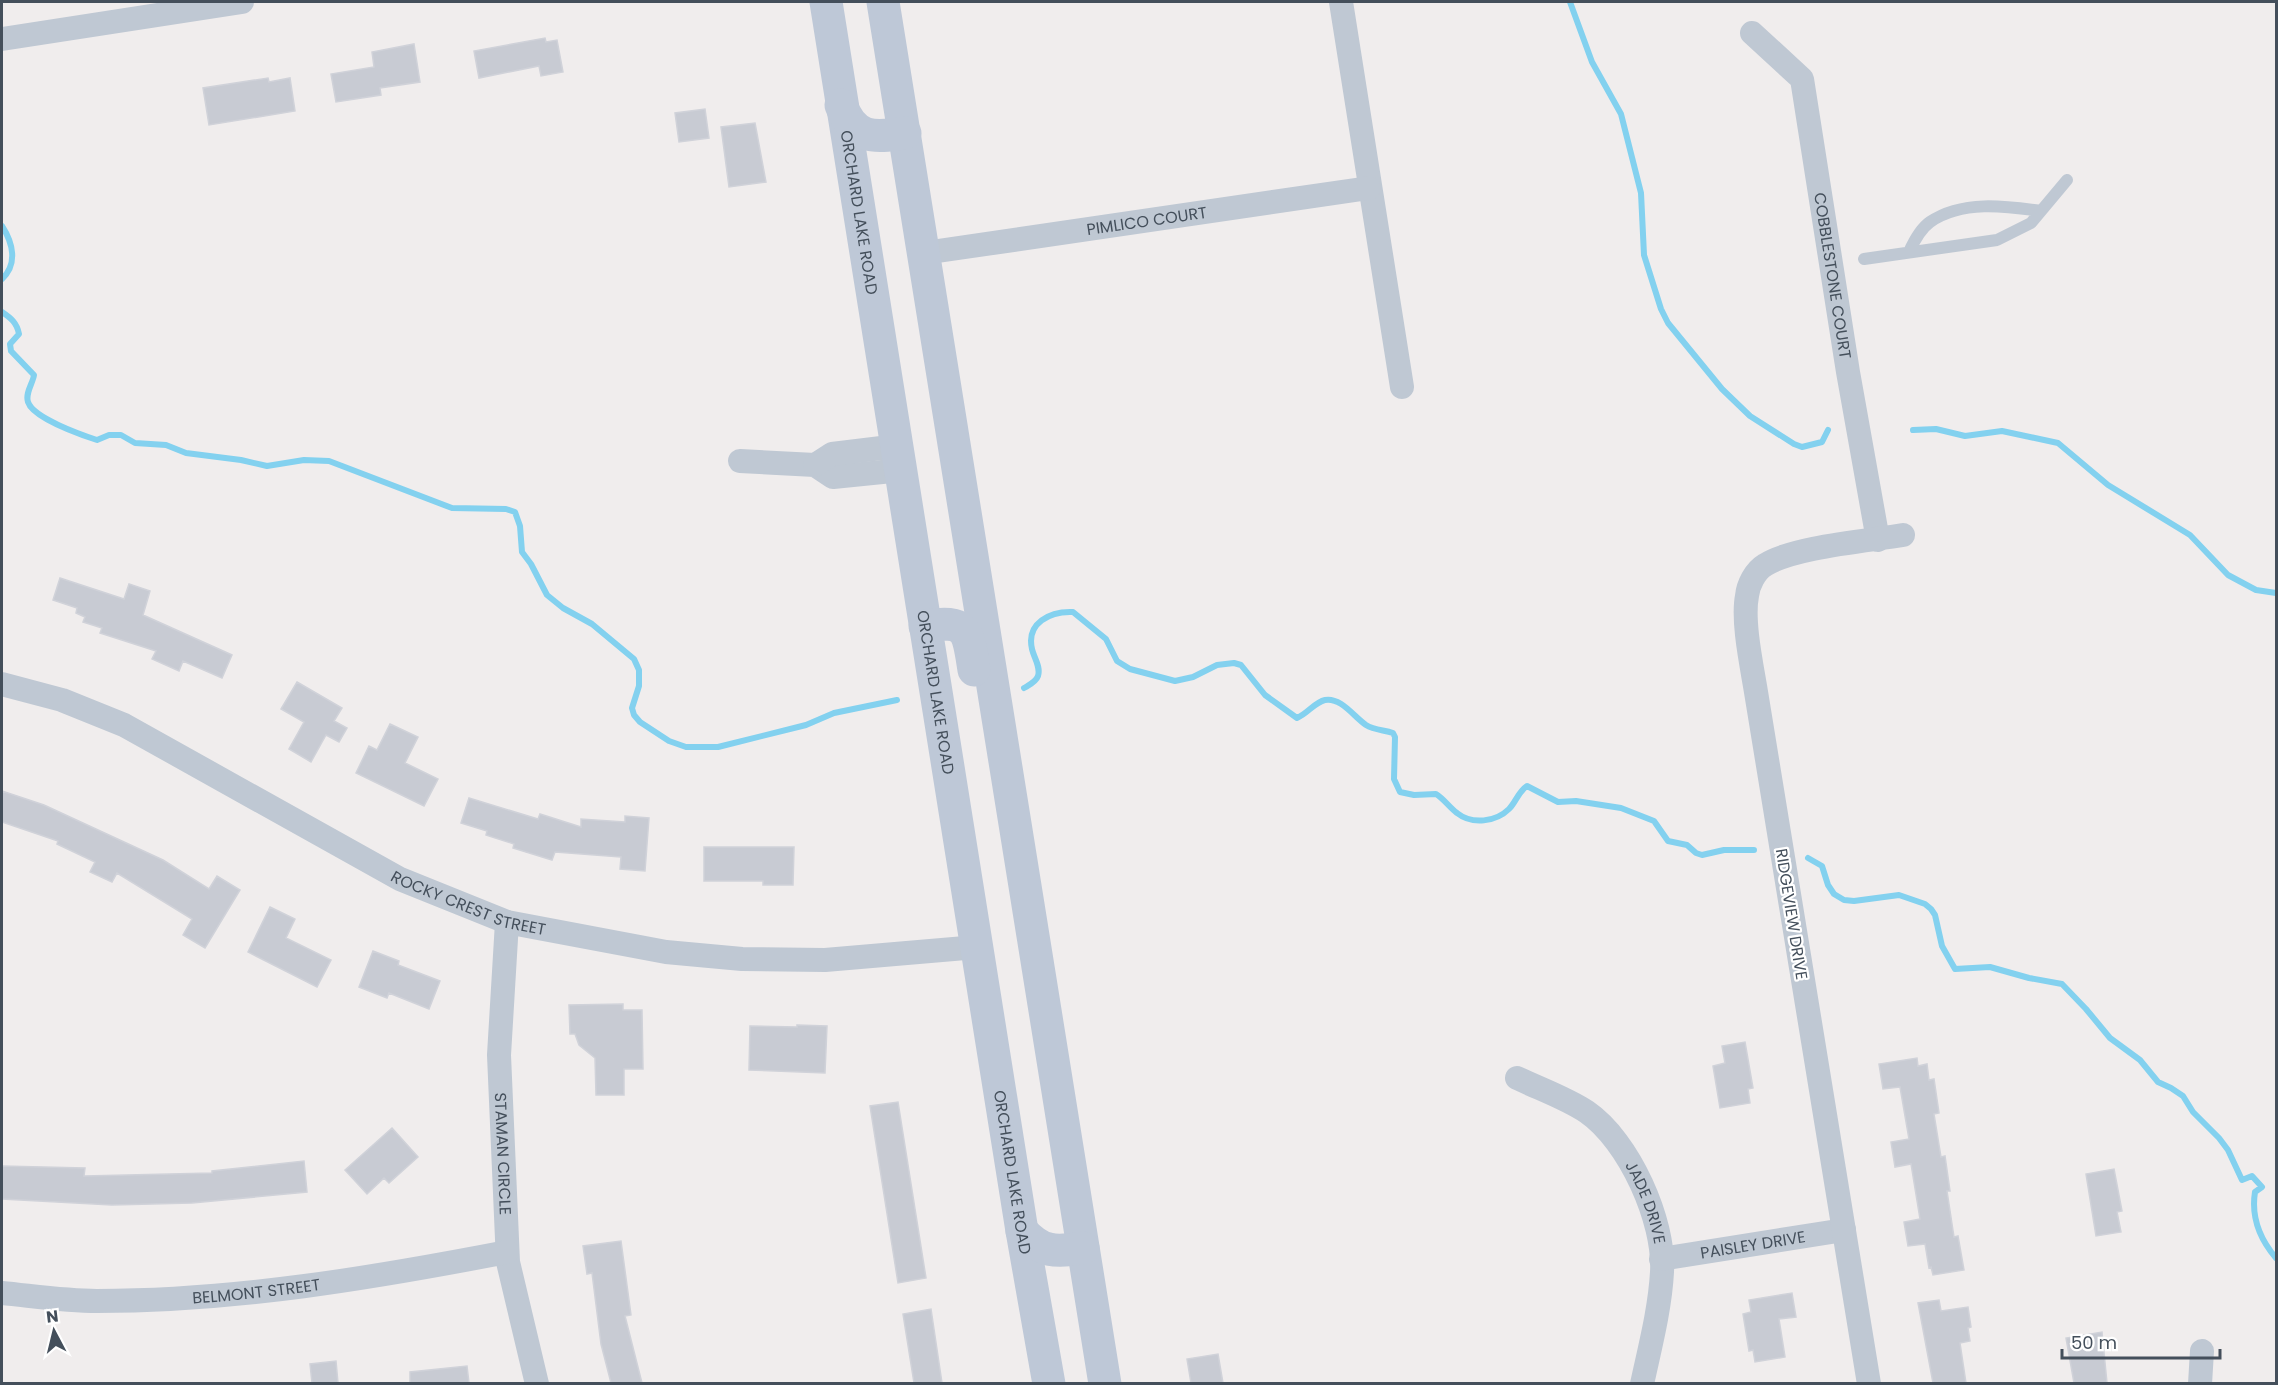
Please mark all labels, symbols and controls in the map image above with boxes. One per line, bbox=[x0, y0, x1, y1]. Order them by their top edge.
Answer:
street label: ORCHARD LAKE ROAD bbox=[835, 129, 883, 296]
street label: COBBLESTONE COURT bbox=[1808, 191, 1857, 361]
street label: PIMLICO COURT bbox=[1085, 201, 1209, 241]
street label: ORCHARD LAKE ROAD bbox=[911, 609, 960, 776]
street label: RIDGEVIEW DRIVE bbox=[1770, 847, 1813, 981]
street label: ROCKY CREST STREET bbox=[387, 865, 548, 941]
street label: ORCHARD LAKE ROAD bbox=[988, 1088, 1037, 1256]
street label: STAMAN CIRCLE bbox=[489, 1092, 517, 1215]
street label: JADE DRIVE bbox=[1620, 1157, 1671, 1246]
street label: PAISLEY DRIVE bbox=[1699, 1225, 1807, 1265]
street label: BELMONT STREET bbox=[192, 1273, 322, 1310]
north arrow bbox=[24, 1301, 84, 1361]
text: N bbox=[45, 1304, 60, 1329]
scale bar bbox=[2062, 1322, 2220, 1360]
text: 50 m bbox=[2071, 1330, 2117, 1355]

